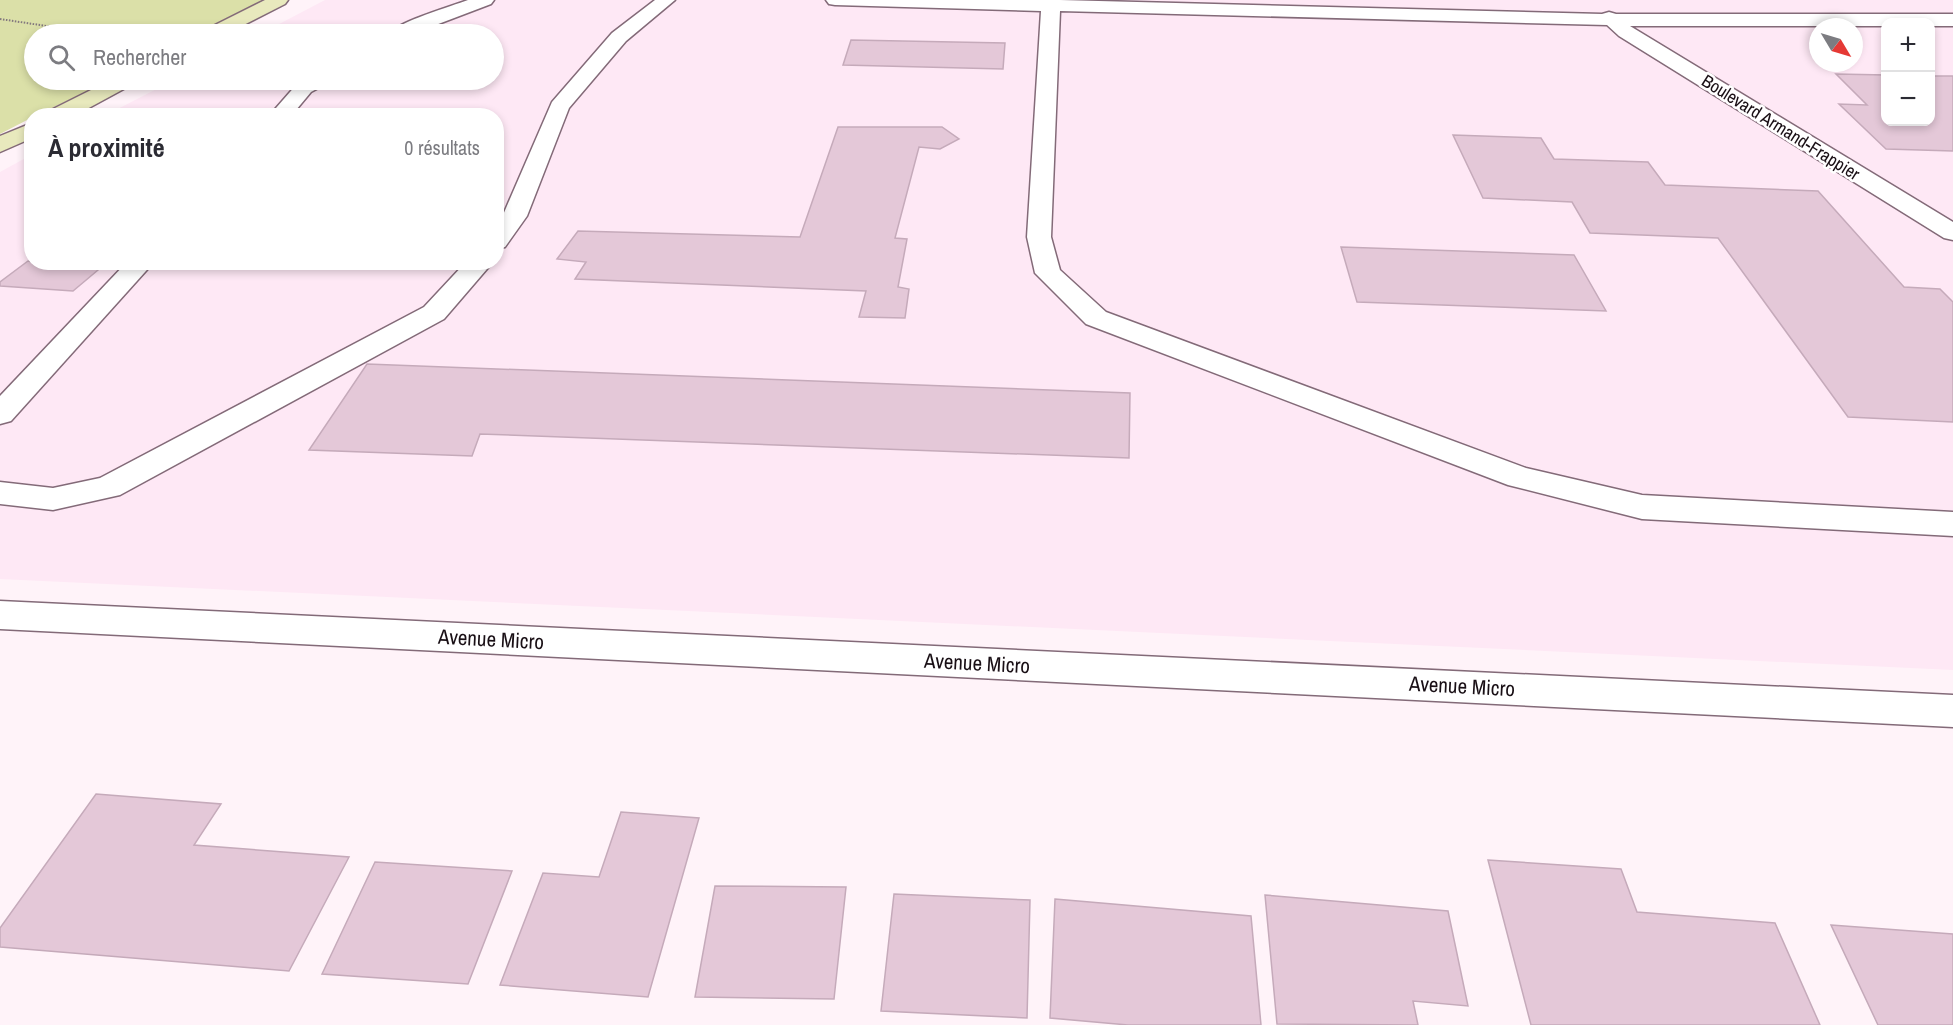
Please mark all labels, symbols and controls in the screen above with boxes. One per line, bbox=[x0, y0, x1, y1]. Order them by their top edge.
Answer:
north arrow bbox=[1809, 18, 1863, 72]
map controls bbox=[1881, 18, 1935, 126]
button: + bbox=[1881, 18, 1935, 72]
search box bbox=[24, 24, 504, 90]
icon: search bbox=[45, 41, 78, 74]
text: Rechercher bbox=[93, 42, 186, 72]
street label: Boulevard Armand-Frappier bbox=[1697, 68, 1865, 186]
button: − bbox=[1881, 72, 1935, 126]
text: À proximité bbox=[48, 130, 165, 165]
text: 0 résultats bbox=[404, 134, 480, 161]
street label: Avenue Micro bbox=[436, 622, 545, 656]
street label: Avenue Micro bbox=[922, 646, 1031, 680]
street label: Avenue Micro bbox=[1407, 669, 1516, 703]

